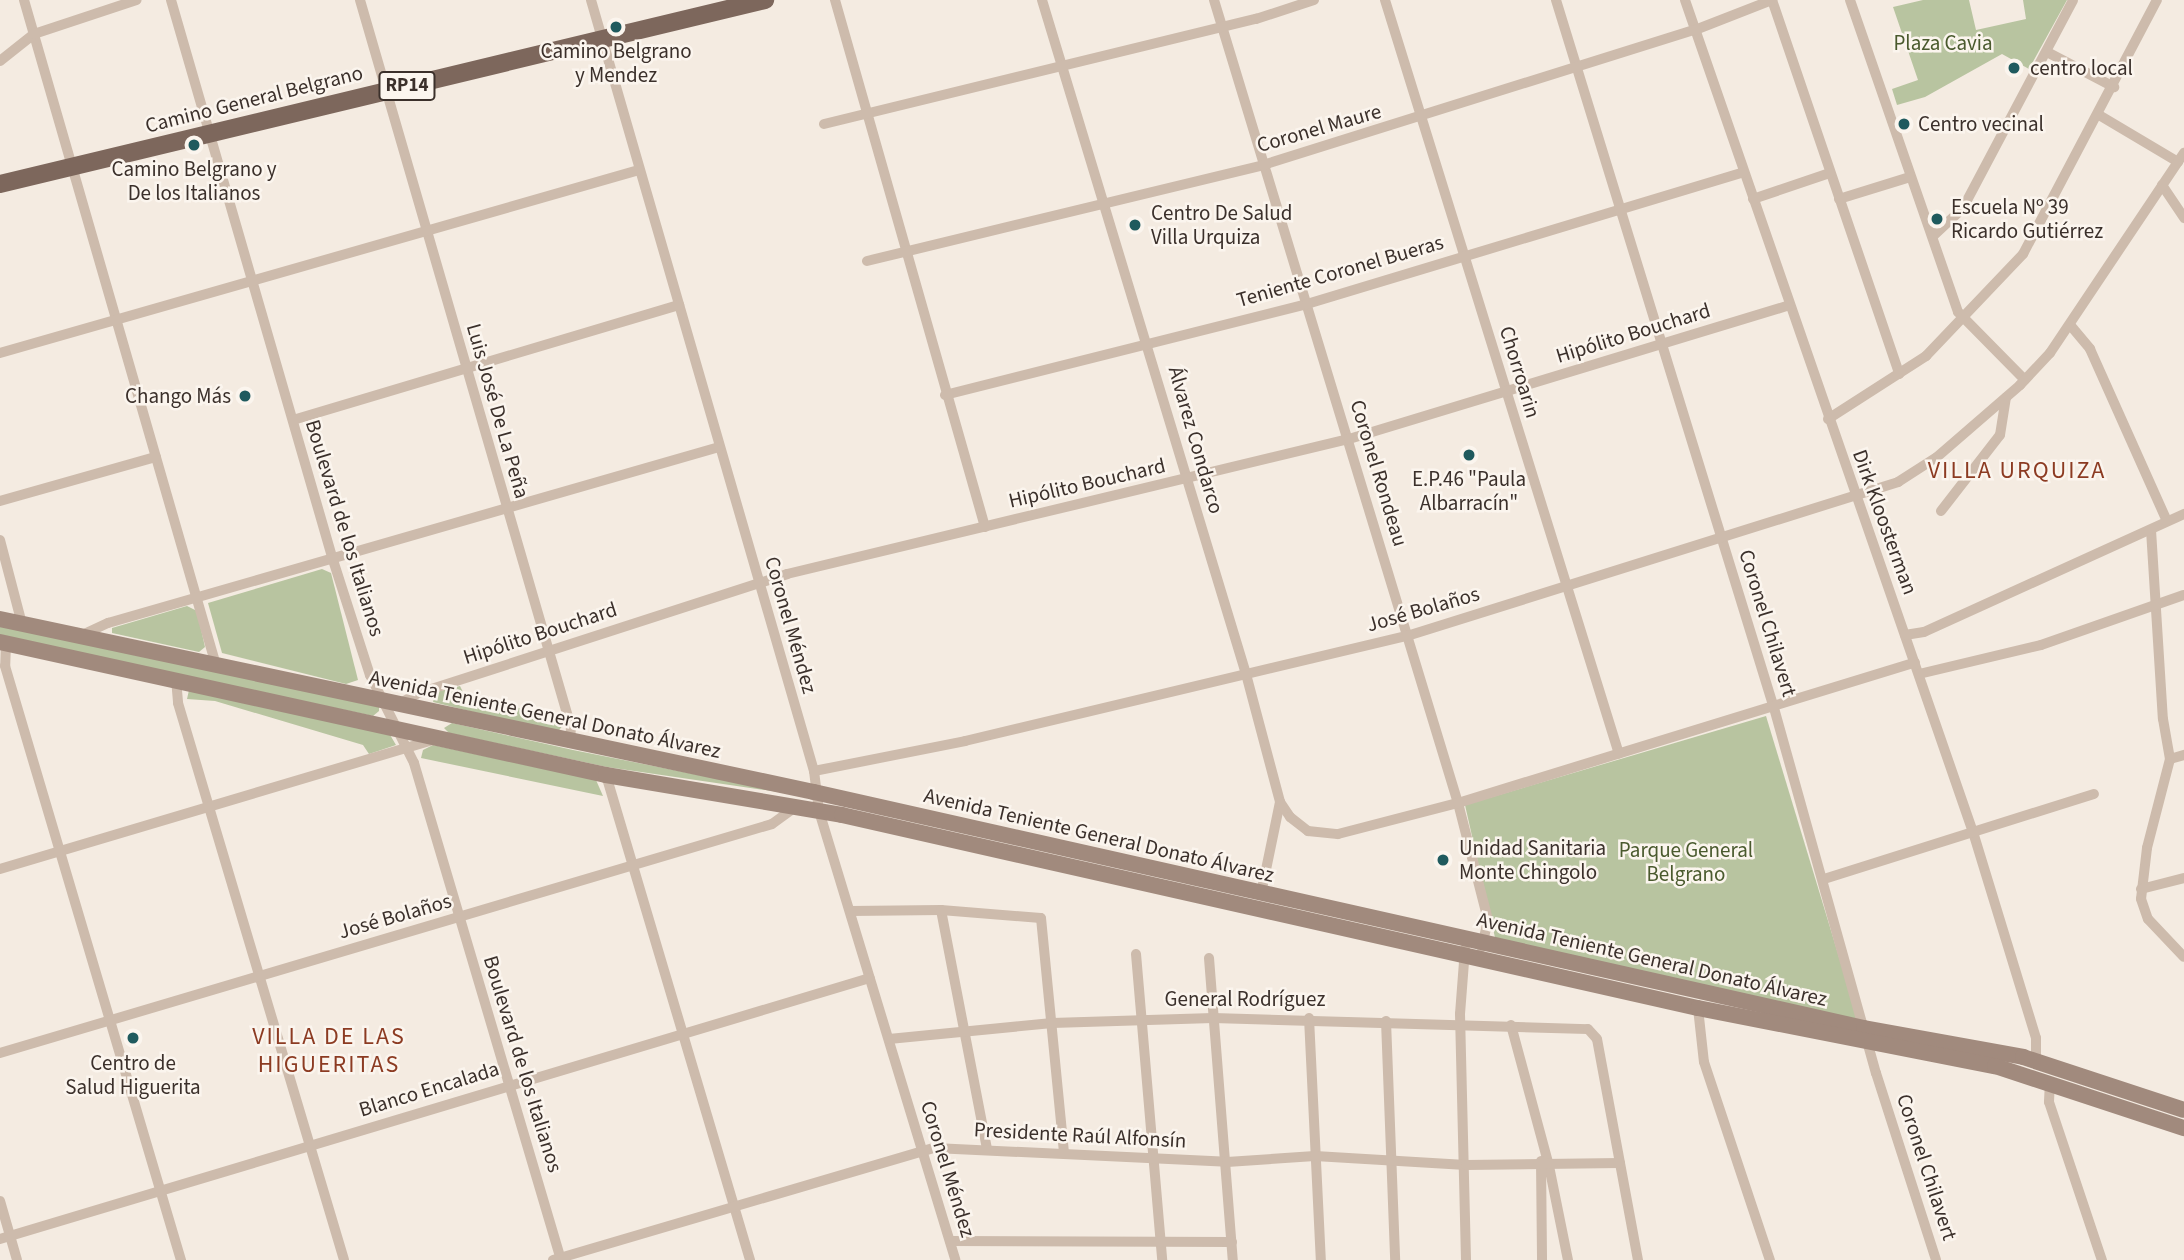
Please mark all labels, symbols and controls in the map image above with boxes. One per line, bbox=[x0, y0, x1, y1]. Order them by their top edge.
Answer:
marker: Camino Belgrano y Mendez bbox=[608, 19, 624, 35]
park label: Plaza Cavia bbox=[1893, 30, 1993, 56]
place label: Camino Belgrano y Mendez bbox=[540, 38, 692, 88]
place label: centro local bbox=[2030, 55, 2133, 81]
marker: centro local bbox=[2004, 58, 2024, 78]
street label: Camino General Belgrano bbox=[143, 60, 365, 138]
road number: RP14 bbox=[377, 71, 437, 102]
street label: Coronel Maure bbox=[1254, 98, 1384, 158]
place label: Centro vecinal bbox=[1918, 111, 2044, 137]
marker: Centro vecinal bbox=[1896, 116, 1912, 132]
marker: Camino Belgrano y De los Italianos bbox=[186, 137, 202, 153]
place label: Camino Belgrano y De los Italianos bbox=[111, 156, 277, 206]
place label: Escuela Nº 39 Ricardo Gutiérrez bbox=[1951, 194, 2103, 244]
place label: Centro De Salud Villa Urquiza bbox=[1151, 200, 1292, 250]
marker: Escuela Nº 39 Ricardo Gutiérrez bbox=[1929, 211, 1945, 227]
marker: Centro De Salud Villa Urquiza bbox=[1125, 215, 1145, 235]
street label: Teniente Coronel Bueras bbox=[1234, 229, 1446, 313]
street label: Hipólito Bouchard bbox=[1553, 298, 1713, 368]
street label: Luis José De La Peña bbox=[461, 321, 535, 501]
street label: Chorroarin bbox=[1494, 323, 1546, 421]
street label: Álvarez Condarco bbox=[1163, 363, 1229, 517]
place label: Chango Más bbox=[125, 383, 231, 409]
marker: Chango Más bbox=[237, 388, 253, 404]
street label: Coronel Rondeau bbox=[1345, 397, 1413, 549]
street label: Boulevard de los Italianos bbox=[300, 417, 390, 639]
street label: Dirk Kloosterman bbox=[1847, 446, 1923, 598]
marker: E.P.46 "Paula Albarracín" bbox=[1461, 447, 1477, 463]
street label: Hipólito Bouchard bbox=[1006, 453, 1168, 513]
district label: VILLA URQUIZA bbox=[1929, 457, 2105, 485]
place label: E.P.46 "Paula Albarracín" bbox=[1412, 466, 1526, 516]
street label: Coronel Chilavert bbox=[1734, 546, 1802, 700]
street label: Coronel Méndez bbox=[759, 554, 823, 696]
street label: José Bolaños bbox=[1364, 581, 1482, 637]
street label: Hipólito Bouchard bbox=[460, 596, 620, 670]
street label: Avenida Teniente General Donato Álvarez bbox=[367, 664, 723, 764]
street label: Avenida Teniente General Donato Álvarez bbox=[921, 782, 1277, 888]
place label: Unidad Sanitaria Monte Chingolo bbox=[1459, 835, 1606, 885]
park label: Parque General Belgrano bbox=[1619, 837, 1753, 887]
marker: Unidad Sanitaria Monte Chingolo bbox=[1433, 850, 1453, 870]
street label: José Bolaños bbox=[336, 888, 454, 944]
street label: Avenida Teniente General Donato Álvarez bbox=[1474, 906, 1830, 1012]
street label: Boulevard de los Italianos bbox=[478, 953, 568, 1175]
street label: General Rodríguez bbox=[1165, 986, 1325, 1012]
district label: VILLA DE LAS HIGUERITAS bbox=[254, 1023, 404, 1079]
marker: Centro de Salud Higuerita bbox=[123, 1028, 143, 1048]
place label: Centro de Salud Higuerita bbox=[65, 1050, 201, 1100]
street label: Blanco Encalada bbox=[356, 1056, 502, 1122]
street label: Coronel Chilavert bbox=[1891, 1091, 1963, 1243]
street label: Coronel Méndez bbox=[915, 1098, 981, 1240]
street label: Presidente Raúl Alfonsín bbox=[973, 1117, 1187, 1153]

